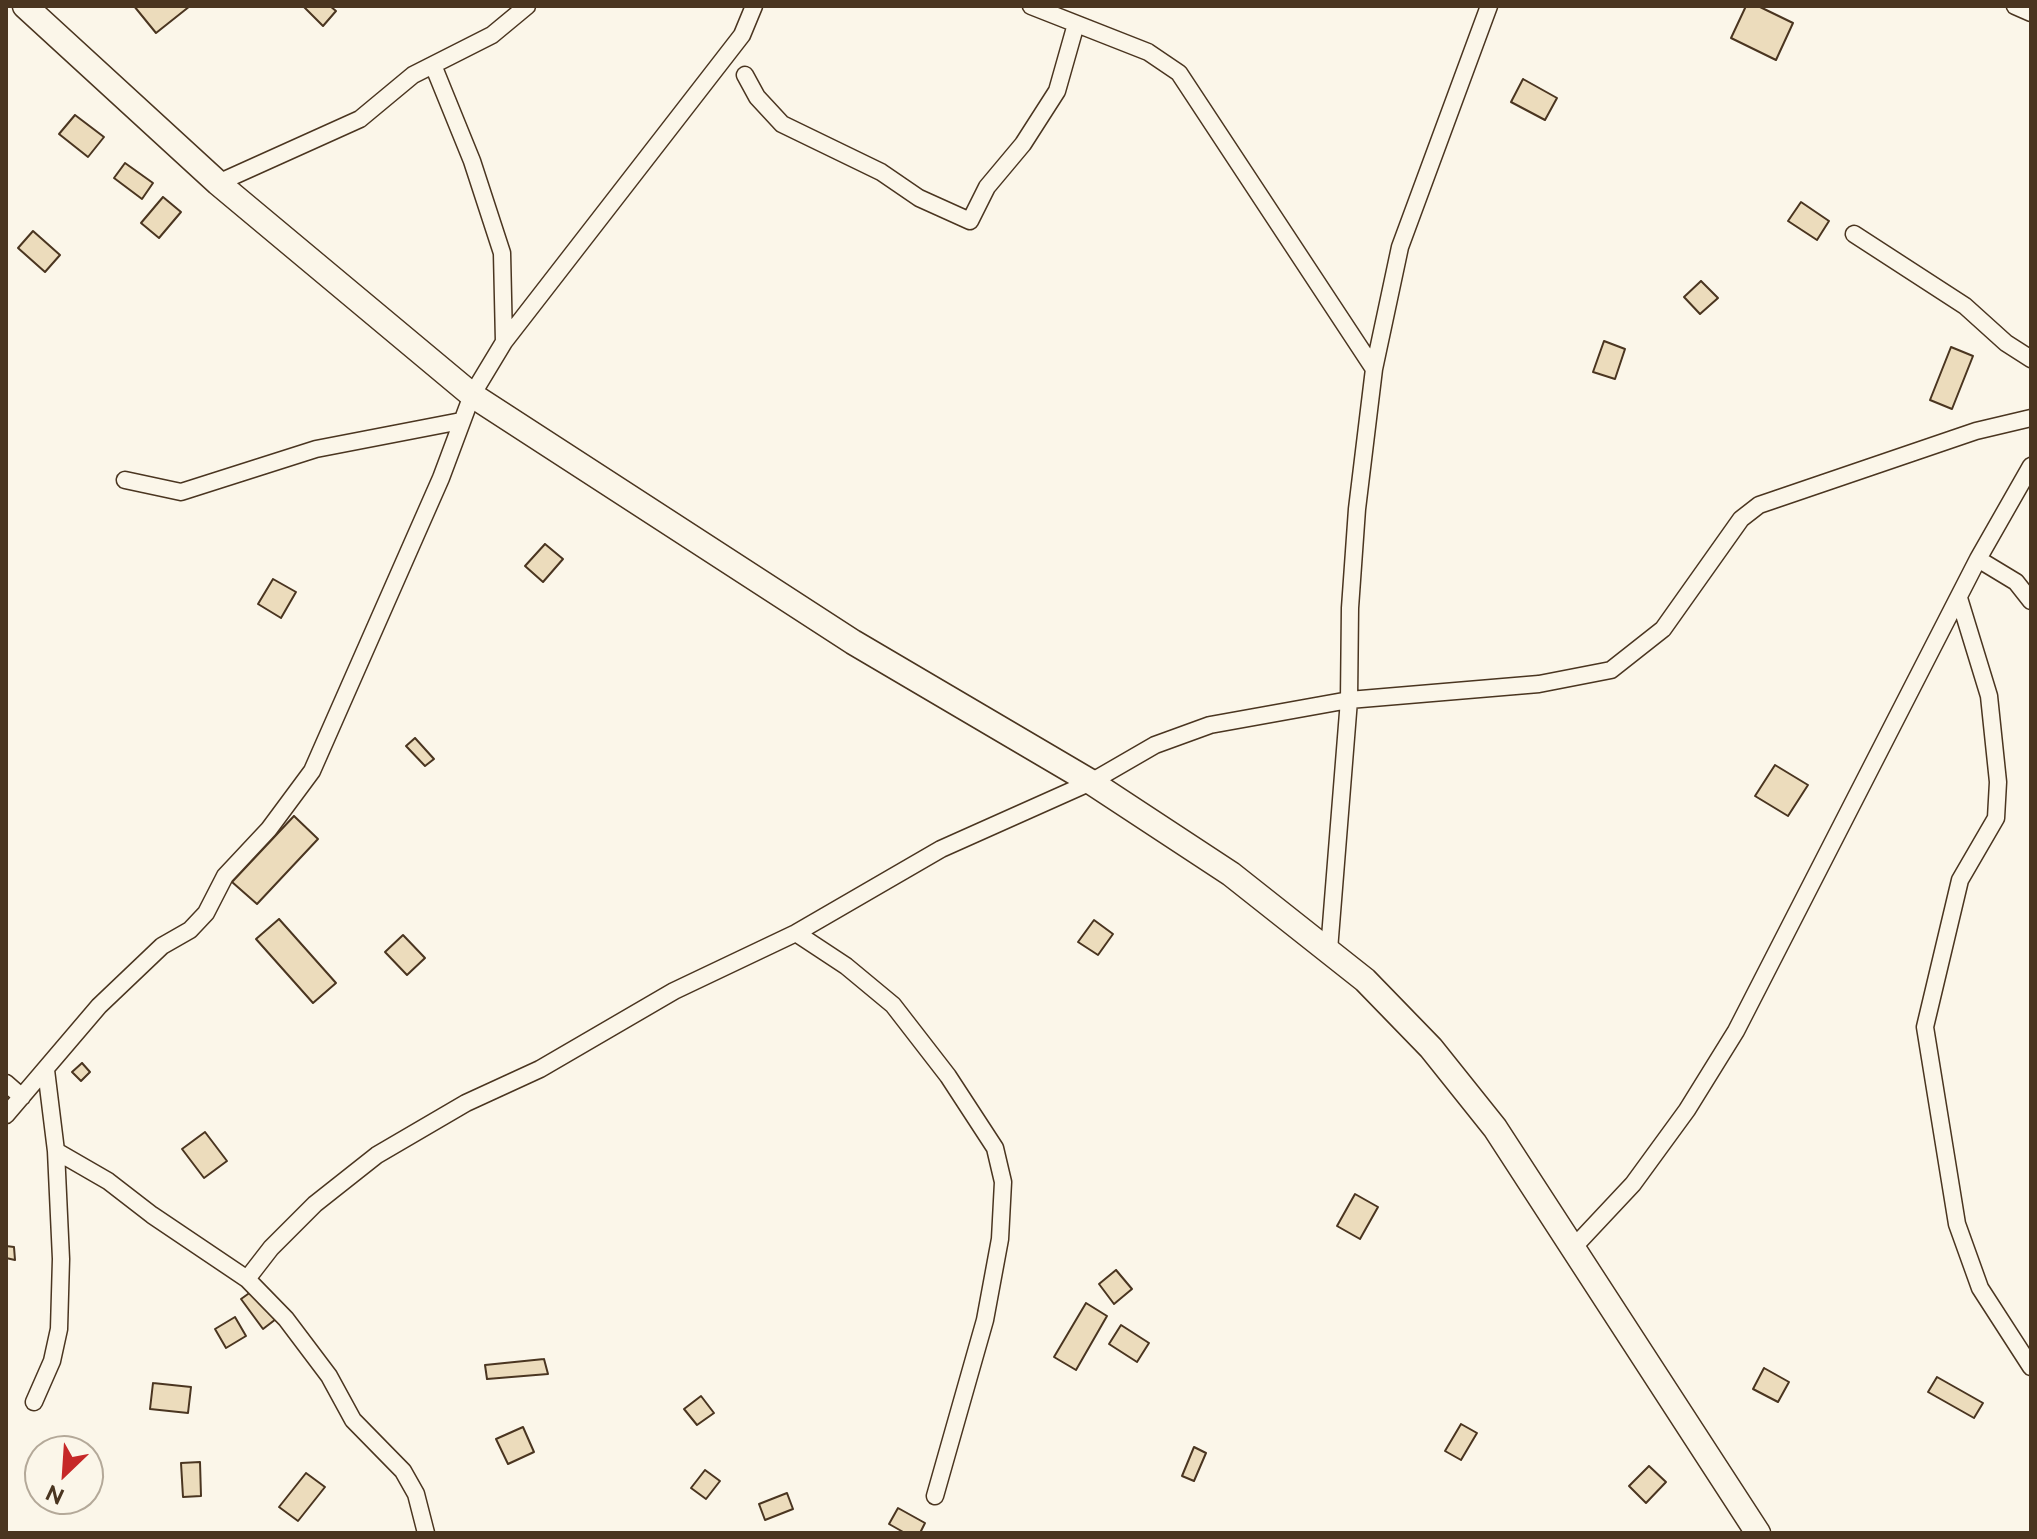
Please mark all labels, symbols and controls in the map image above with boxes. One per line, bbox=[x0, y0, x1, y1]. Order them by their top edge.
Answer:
north arrow bbox=[24, 1435, 104, 1515]
text: N bbox=[42, 1480, 68, 1510]

